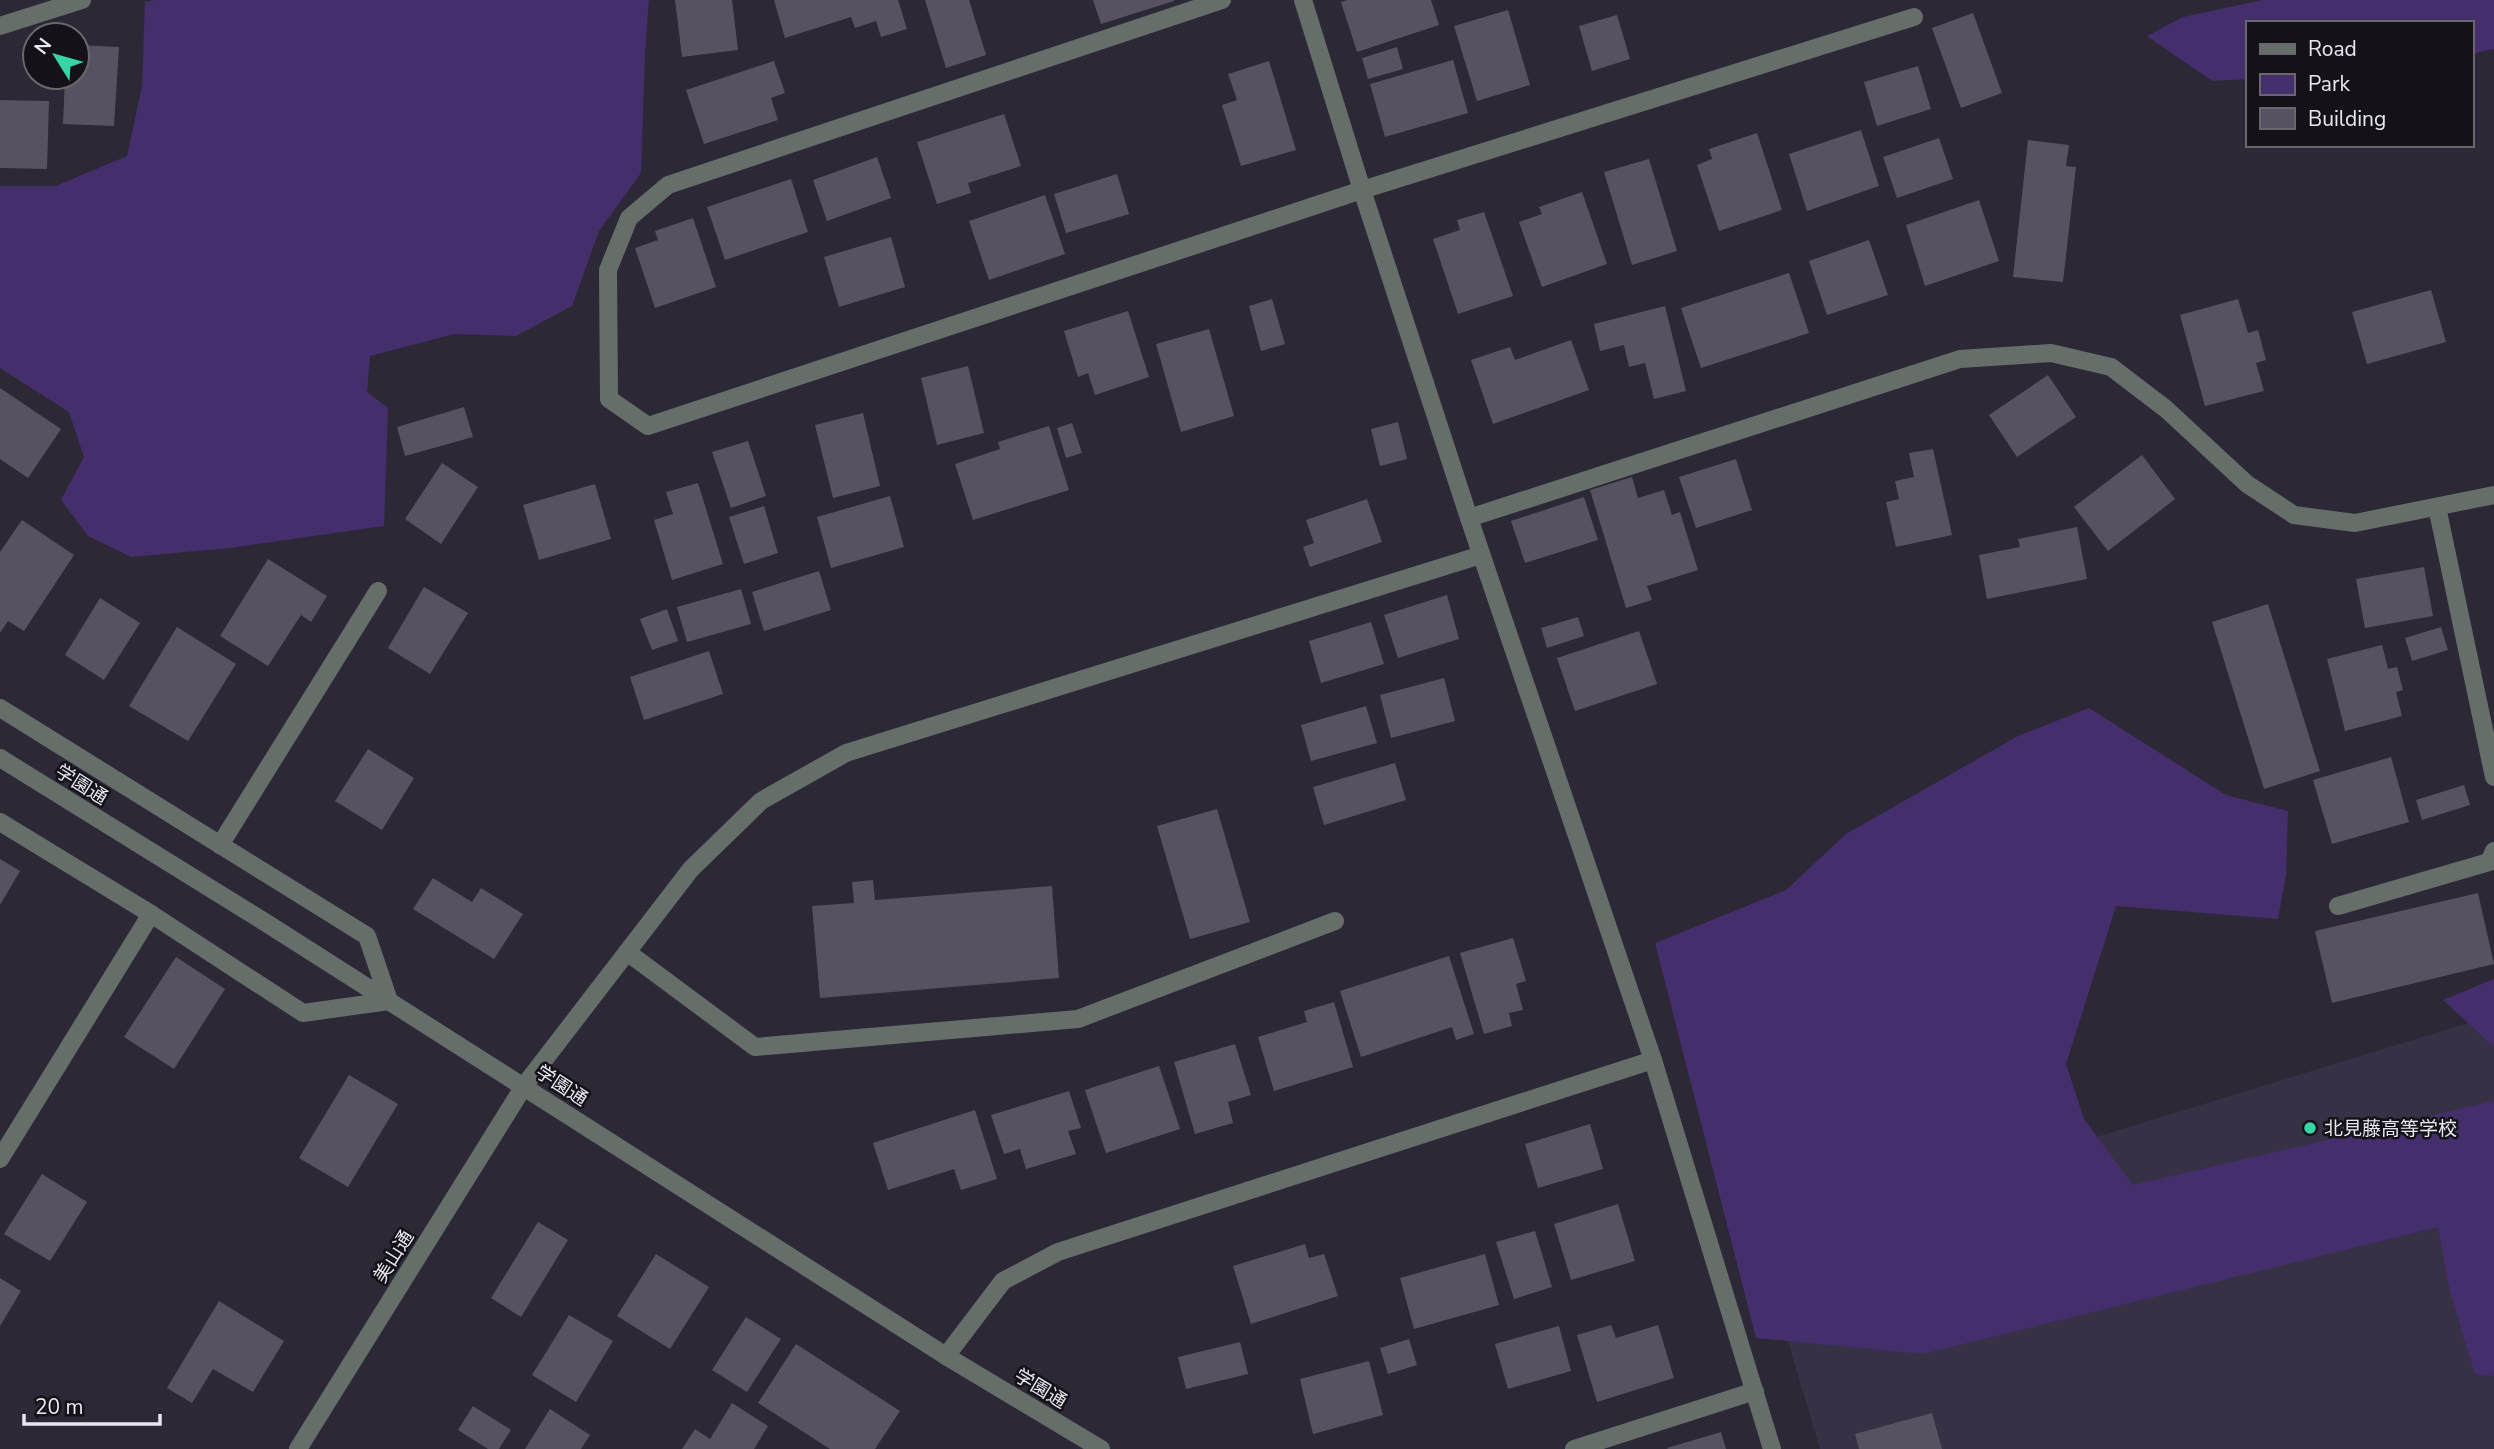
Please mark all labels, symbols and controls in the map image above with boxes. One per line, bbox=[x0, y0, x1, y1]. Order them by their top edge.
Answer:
north arrow bbox=[21, 21, 91, 91]
legend bbox=[2246, 21, 2473, 147]
text: N bbox=[29, 33, 58, 60]
text: Road bbox=[2308, 35, 2357, 63]
text: Park bbox=[2308, 70, 2350, 98]
text: Building bbox=[2308, 105, 2386, 133]
street label: 学園通 bbox=[50, 759, 113, 811]
street label: 学園通 bbox=[530, 1059, 592, 1112]
place label: 北見藤高等学校 bbox=[2324, 1116, 2457, 1142]
marker: 北見藤高等学校 bbox=[2302, 1120, 2318, 1136]
street label: 美山通 bbox=[368, 1225, 420, 1288]
street label: 学園通 bbox=[1009, 1363, 1072, 1415]
scale bar bbox=[24, 1382, 161, 1426]
text: 20 m bbox=[35, 1393, 84, 1421]

